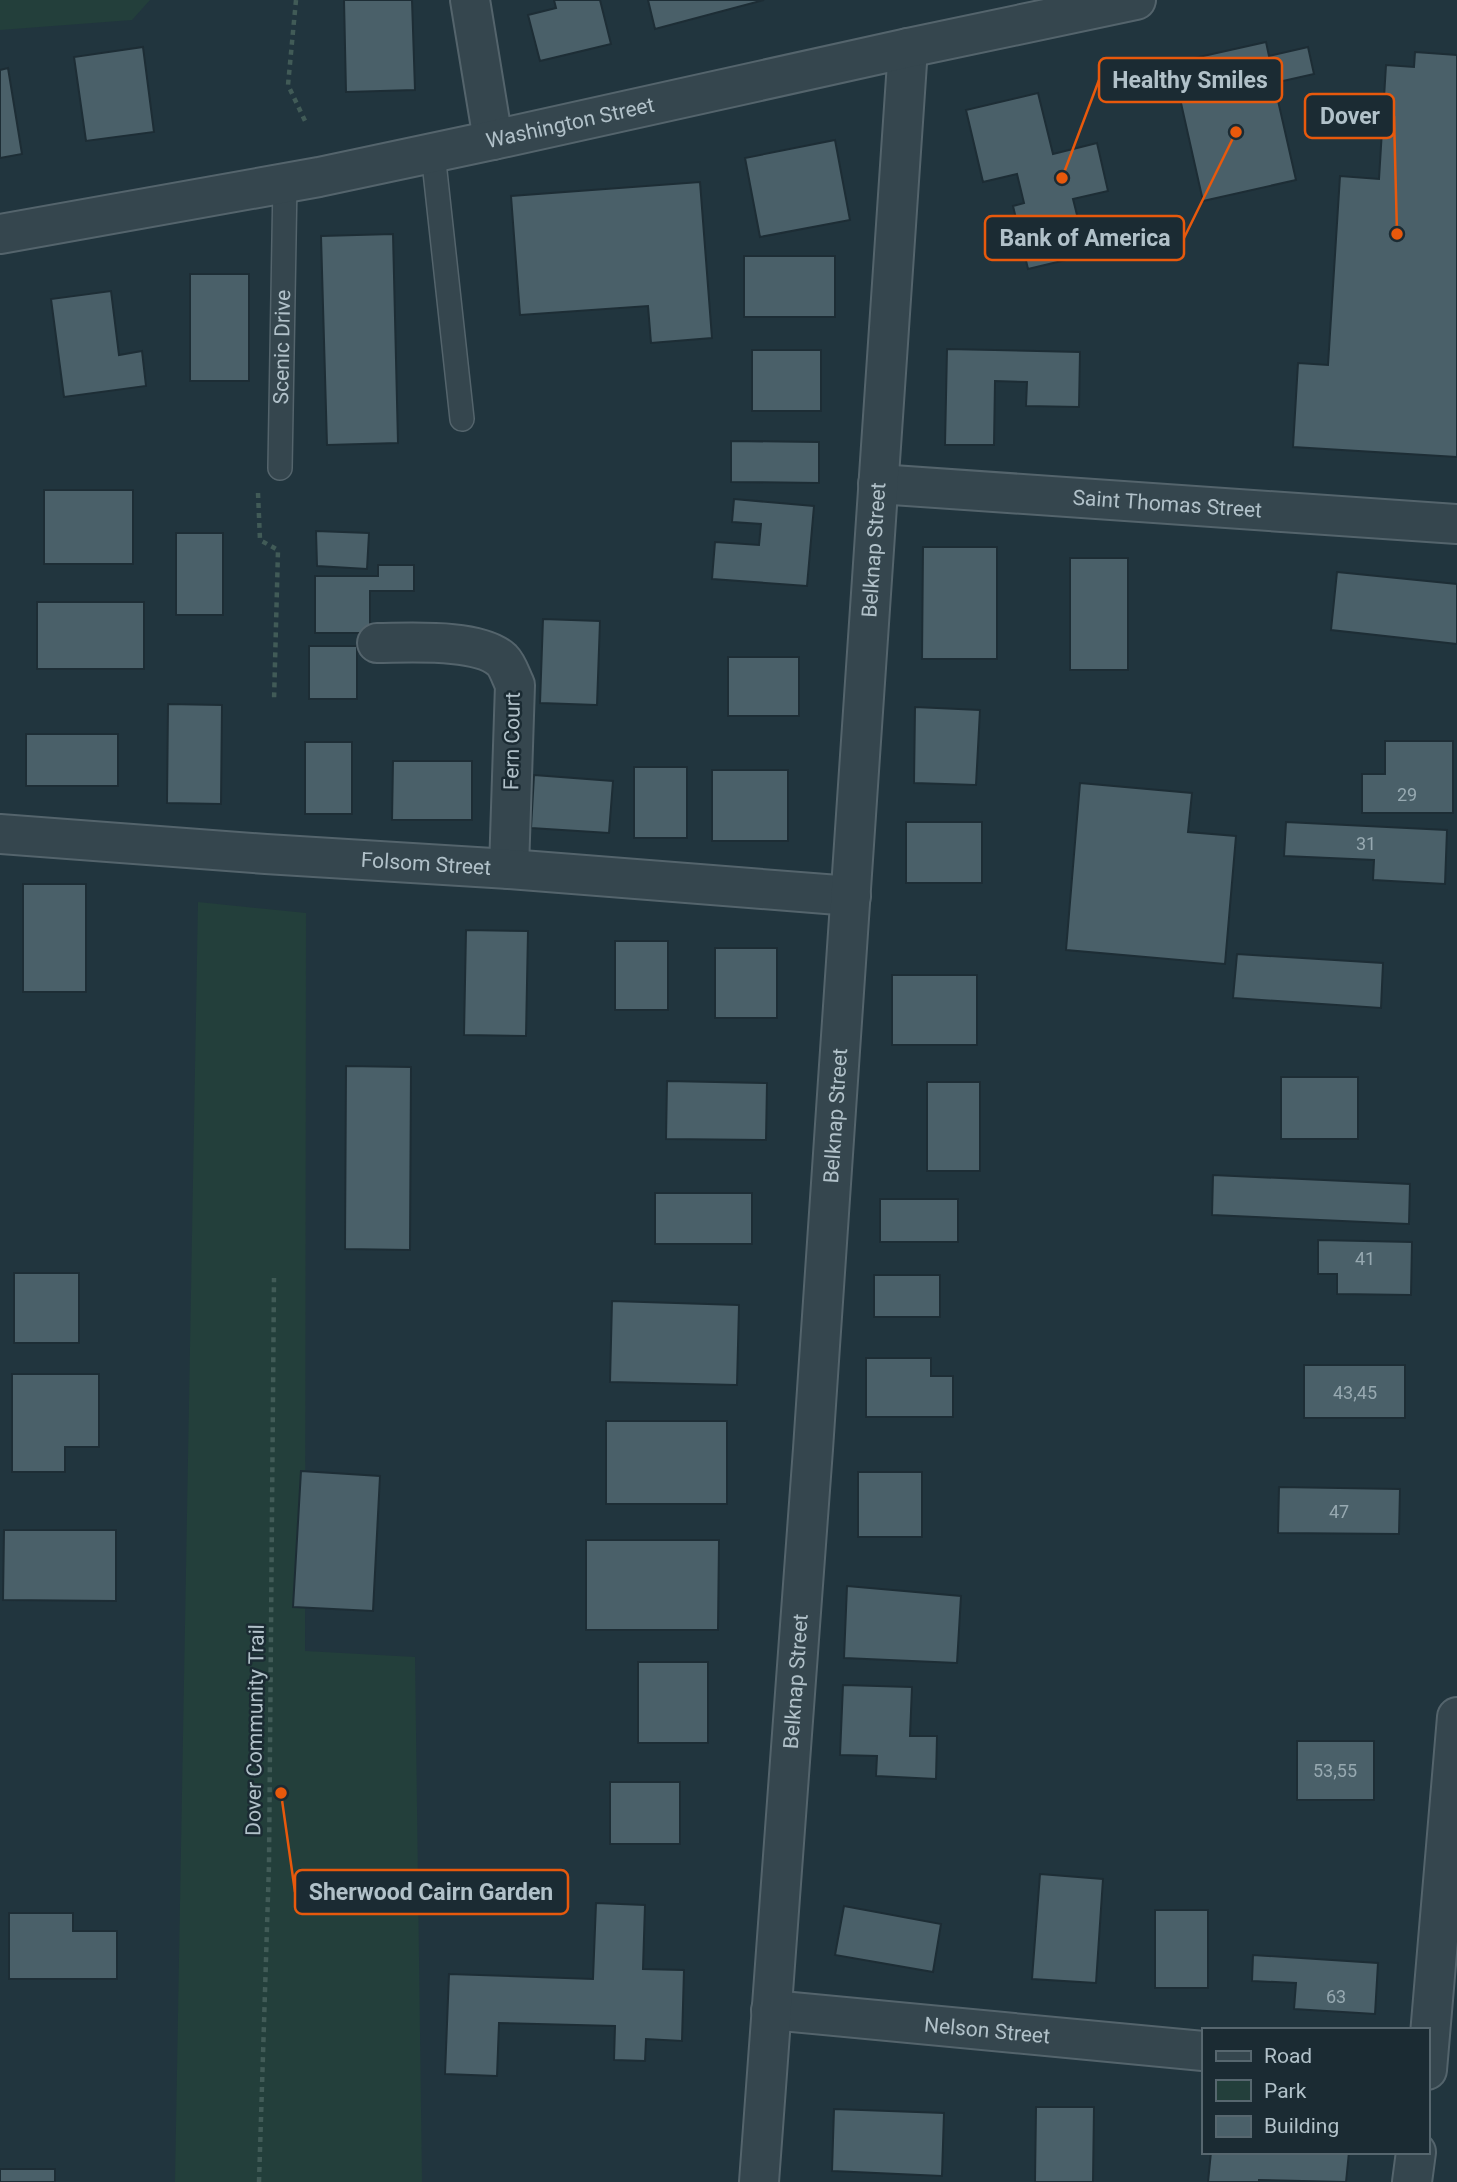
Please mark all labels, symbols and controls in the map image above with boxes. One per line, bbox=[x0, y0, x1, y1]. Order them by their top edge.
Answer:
callout: Healthy Smiles bbox=[1099, 58, 1282, 102]
text: Healthy Smiles bbox=[1112, 67, 1268, 94]
street label: Washington Street bbox=[484, 93, 657, 153]
callout: Dover bbox=[1305, 94, 1394, 138]
text: Dover bbox=[1320, 103, 1381, 130]
callout: Bank of America bbox=[985, 216, 1184, 260]
text: Bank of America bbox=[999, 225, 1171, 252]
street label: Scenic Drive bbox=[269, 289, 295, 405]
street label: Belknap Street bbox=[857, 482, 891, 618]
street label: Saint Thomas Street bbox=[1072, 485, 1263, 523]
street label: Fern Court bbox=[499, 692, 525, 790]
house number: 29 bbox=[1397, 784, 1417, 805]
house number: 31 bbox=[1356, 833, 1376, 854]
street label: Folsom Street bbox=[360, 848, 492, 880]
street label: Belknap Street bbox=[819, 1047, 852, 1184]
house number: 41 bbox=[1355, 1248, 1375, 1269]
house number: 43,45 bbox=[1333, 1382, 1377, 1403]
house number: 47 bbox=[1329, 1501, 1349, 1522]
street label: Belknap Street bbox=[779, 1613, 813, 1750]
street label: Dover Community Trail bbox=[241, 1624, 269, 1836]
house number: 53,55 bbox=[1313, 1760, 1357, 1781]
callout: Sherwood Cairn Garden bbox=[295, 1870, 568, 1914]
text: Sherwood Cairn Garden bbox=[309, 1879, 553, 1906]
house number: 63 bbox=[1326, 1986, 1346, 2007]
street label: Nelson Street bbox=[923, 2013, 1051, 2048]
legend bbox=[1202, 2028, 1429, 2154]
text: Road bbox=[1264, 2044, 1312, 2068]
text: Park bbox=[1264, 2079, 1307, 2103]
text: Building bbox=[1264, 2114, 1339, 2138]

